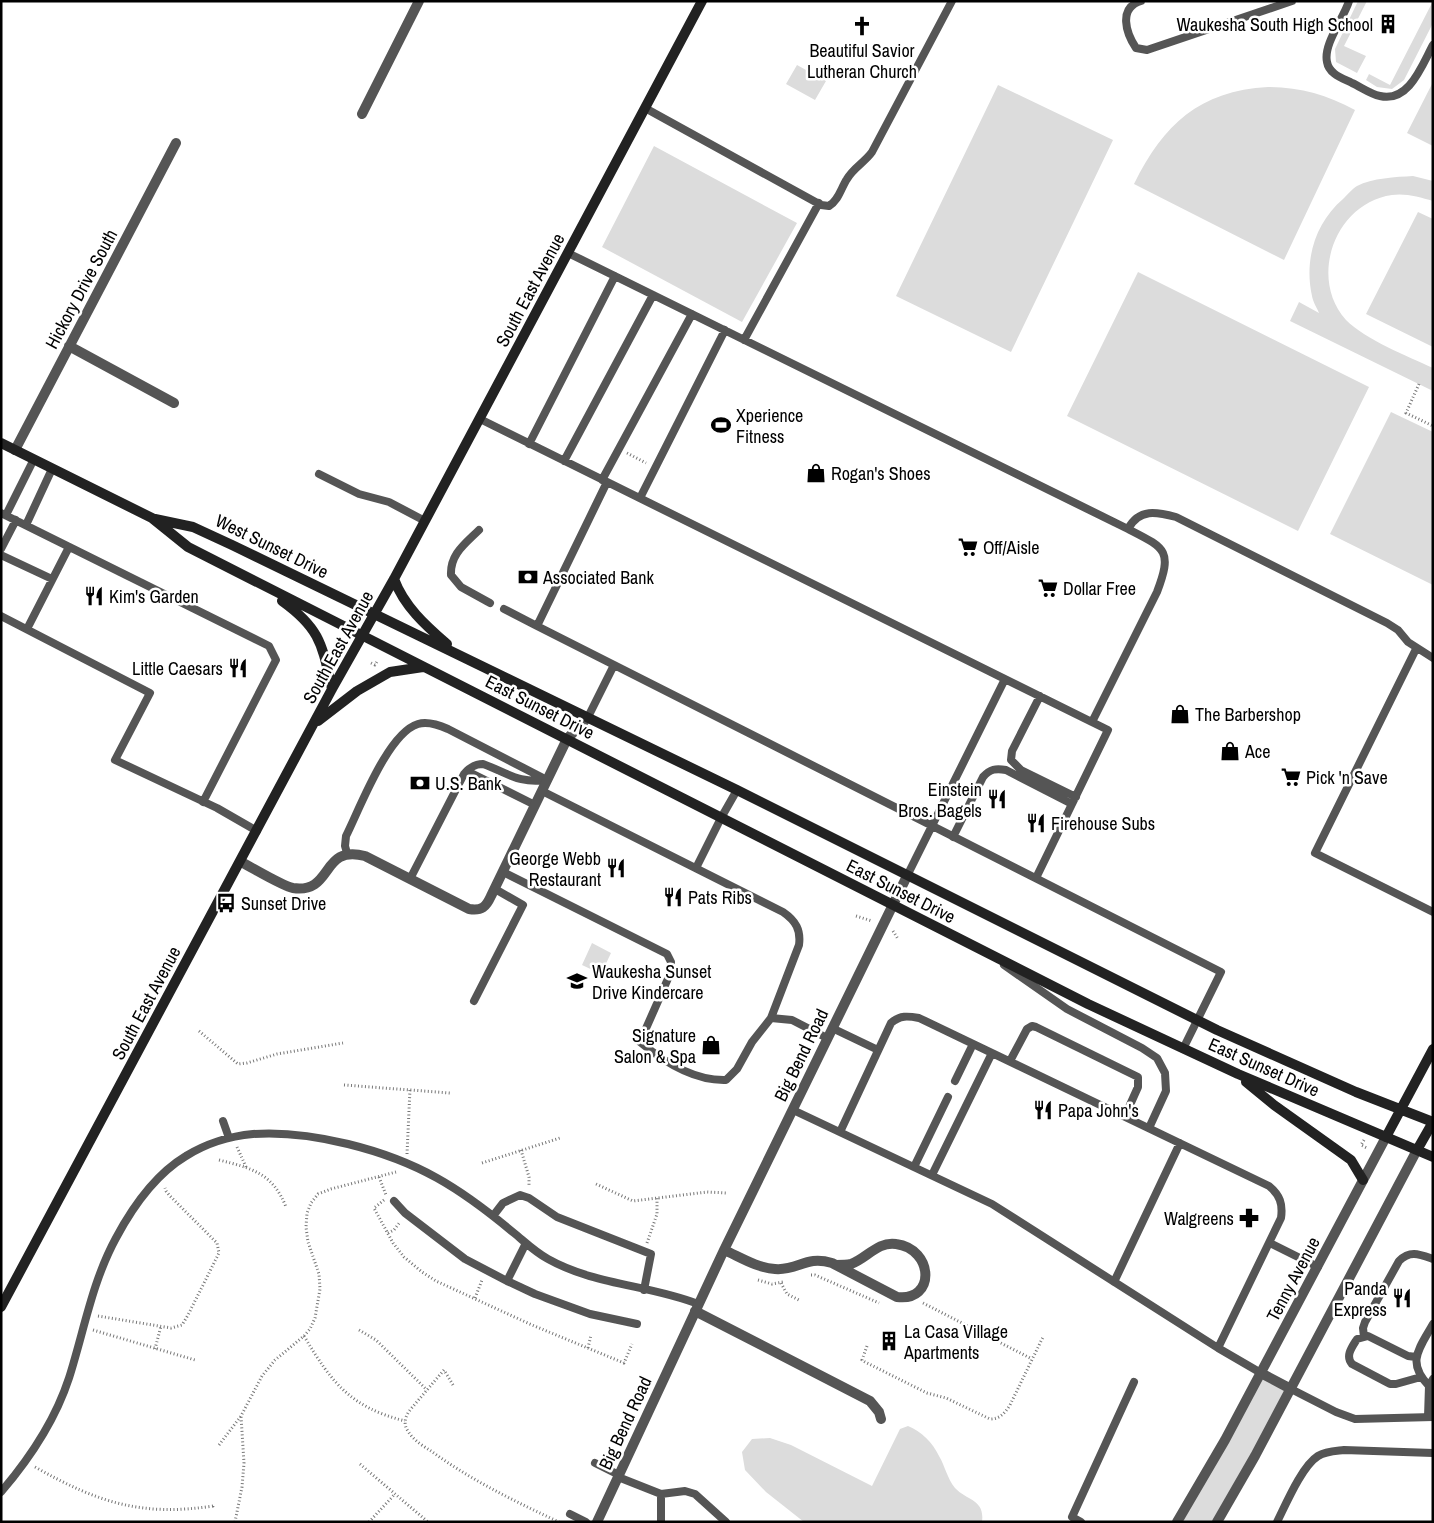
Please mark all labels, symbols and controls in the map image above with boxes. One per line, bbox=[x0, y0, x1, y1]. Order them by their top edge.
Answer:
place label: Waukesha South High School bbox=[1177, 12, 1373, 37]
building icon: Waukesha South High School bbox=[1377, 13, 1399, 35]
church icon: Beautiful Savior Lutheran Church bbox=[851, 15, 873, 37]
place label: Beautiful Savior Lutheran Church bbox=[807, 38, 917, 84]
street label: Hickory Drive South bbox=[39, 225, 123, 353]
street label: South East Avenue bbox=[490, 229, 570, 351]
place label: Xperience Fitness bbox=[736, 403, 803, 449]
sports icon: Xperience Fitness bbox=[710, 414, 732, 436]
place label: Rogan's Shoes bbox=[831, 461, 931, 486]
shop icon: Rogan's Shoes bbox=[805, 462, 827, 484]
street label: West Sunset Drive bbox=[211, 508, 333, 584]
place label: Off/Aisle bbox=[983, 535, 1039, 560]
supermarket icon: Off/Aisle bbox=[957, 536, 979, 558]
place label: Associated Bank bbox=[542, 565, 654, 590]
bank icon: Associated Bank bbox=[517, 566, 539, 588]
place label: Dollar Free bbox=[1063, 576, 1136, 601]
supermarket icon: Dollar Free bbox=[1037, 577, 1059, 599]
place label: Kim's Garden bbox=[109, 584, 199, 609]
restaurant icon: Kim's Garden bbox=[83, 585, 105, 607]
street label: South East Avenue bbox=[297, 586, 379, 708]
place label: Little Caesars bbox=[132, 656, 223, 681]
restaurant icon: Little Caesars bbox=[227, 657, 249, 679]
street label: East Sunset Drive bbox=[481, 669, 599, 745]
place label: The Barbershop bbox=[1195, 702, 1301, 727]
shop icon: The Barbershop bbox=[1169, 703, 1191, 725]
place label: Ace bbox=[1244, 739, 1270, 764]
shop icon: Ace bbox=[1219, 740, 1241, 762]
place label: Pick 'n Save bbox=[1306, 765, 1388, 790]
supermarket icon: Pick 'n Save bbox=[1280, 766, 1302, 788]
place label: U.S. Bank bbox=[435, 771, 502, 796]
bank icon: U.S. Bank bbox=[409, 772, 431, 794]
place label: Einstein Bros. Bagels bbox=[898, 777, 982, 823]
restaurant icon: Einstein Bros. Bagels bbox=[986, 788, 1008, 810]
place label: Firehouse Subs bbox=[1051, 811, 1155, 836]
restaurant icon: Firehouse Subs bbox=[1025, 812, 1047, 834]
place label: George Webb Restaurant bbox=[509, 846, 601, 892]
street label: East Sunset Drive bbox=[842, 853, 960, 929]
restaurant icon: George Webb Restaurant bbox=[605, 857, 627, 879]
place label: Pats Ribs bbox=[688, 885, 752, 910]
restaurant icon: Pats Ribs bbox=[662, 886, 684, 908]
place label: Sunset Drive bbox=[241, 891, 326, 916]
bus stop icon: Sunset Drive bbox=[215, 892, 237, 914]
street label: South East Avenue bbox=[106, 942, 186, 1064]
place label: Waukesha Sunset Drive Kindercare bbox=[592, 959, 711, 1005]
school or university icon: Waukesha Sunset Drive Kindercare bbox=[566, 970, 588, 992]
street label: Big Bend Road bbox=[768, 1005, 834, 1105]
place label: Signature Salon & Spa bbox=[614, 1023, 696, 1069]
street label: East Sunset Drive bbox=[1205, 1031, 1323, 1103]
shop icon: Signature Salon & Spa bbox=[700, 1034, 722, 1056]
place label: Papa John's bbox=[1058, 1098, 1139, 1123]
restaurant icon: Papa John's bbox=[1032, 1099, 1054, 1121]
place label: Walgreens bbox=[1164, 1206, 1234, 1231]
pharmacy icon: Walgreens bbox=[1238, 1207, 1260, 1229]
street label: Tenny Avenue bbox=[1260, 1232, 1326, 1326]
place label: Panda Express bbox=[1334, 1276, 1387, 1322]
restaurant icon: Panda Express bbox=[1391, 1287, 1413, 1309]
place label: La Casa Village Apartments bbox=[903, 1319, 1008, 1365]
building icon: La Casa Village Apartments bbox=[878, 1330, 900, 1352]
street label: Big Bend Road bbox=[593, 1372, 657, 1474]

